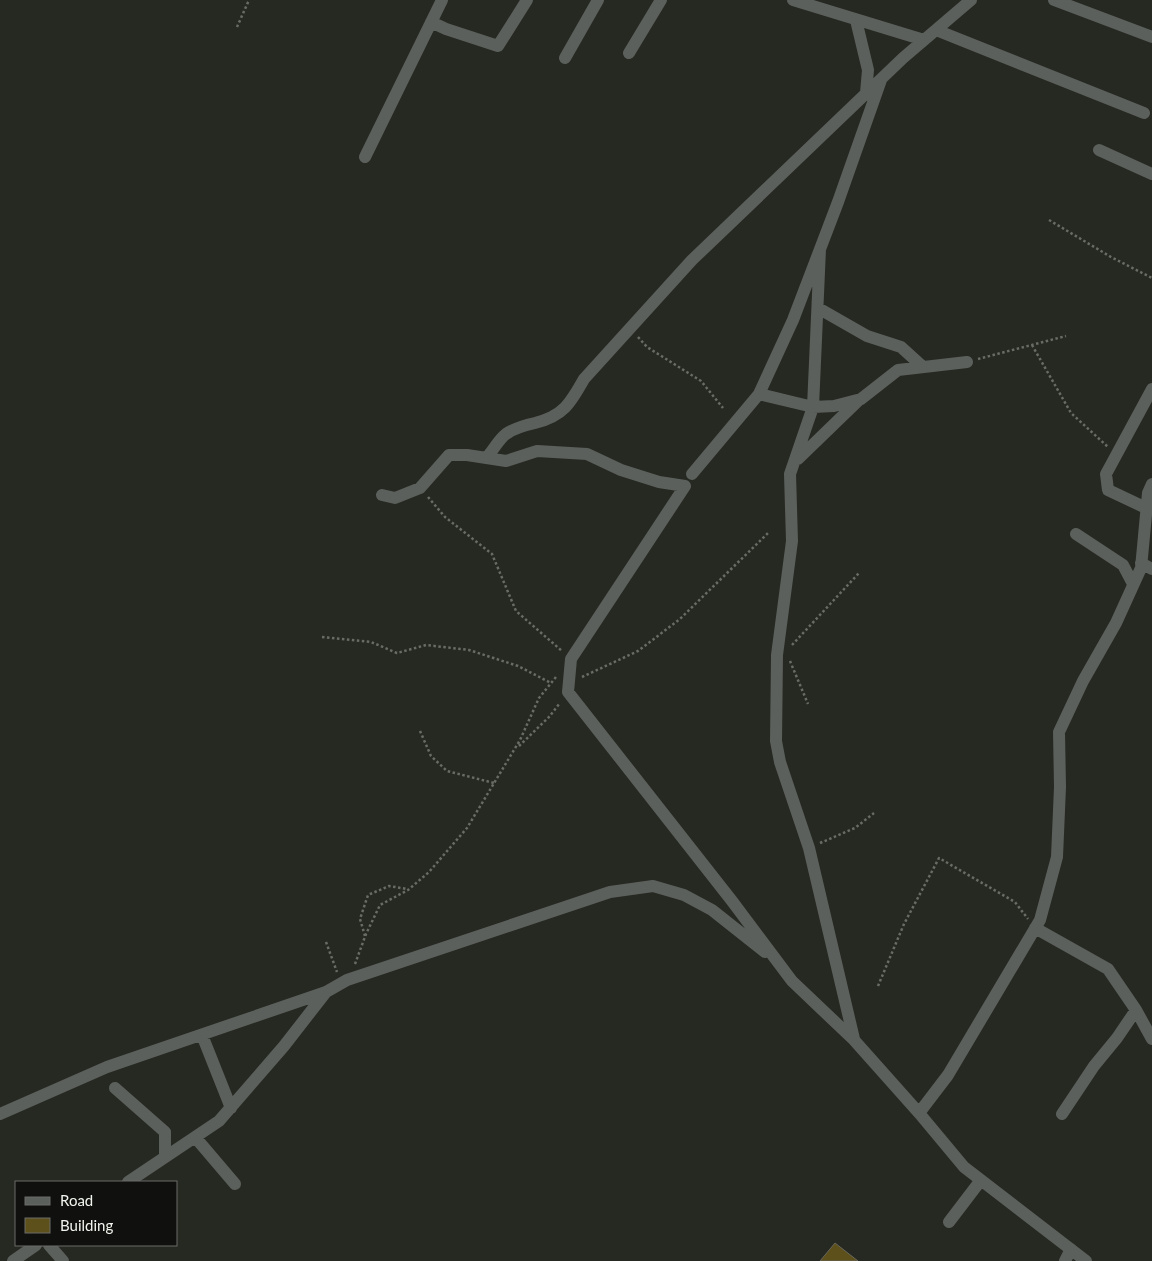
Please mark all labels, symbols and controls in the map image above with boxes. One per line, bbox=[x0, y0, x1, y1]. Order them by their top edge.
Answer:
legend bbox=[15, 1181, 178, 1246]
text: Road bbox=[60, 1191, 93, 1209]
text: Building bbox=[60, 1216, 113, 1234]

